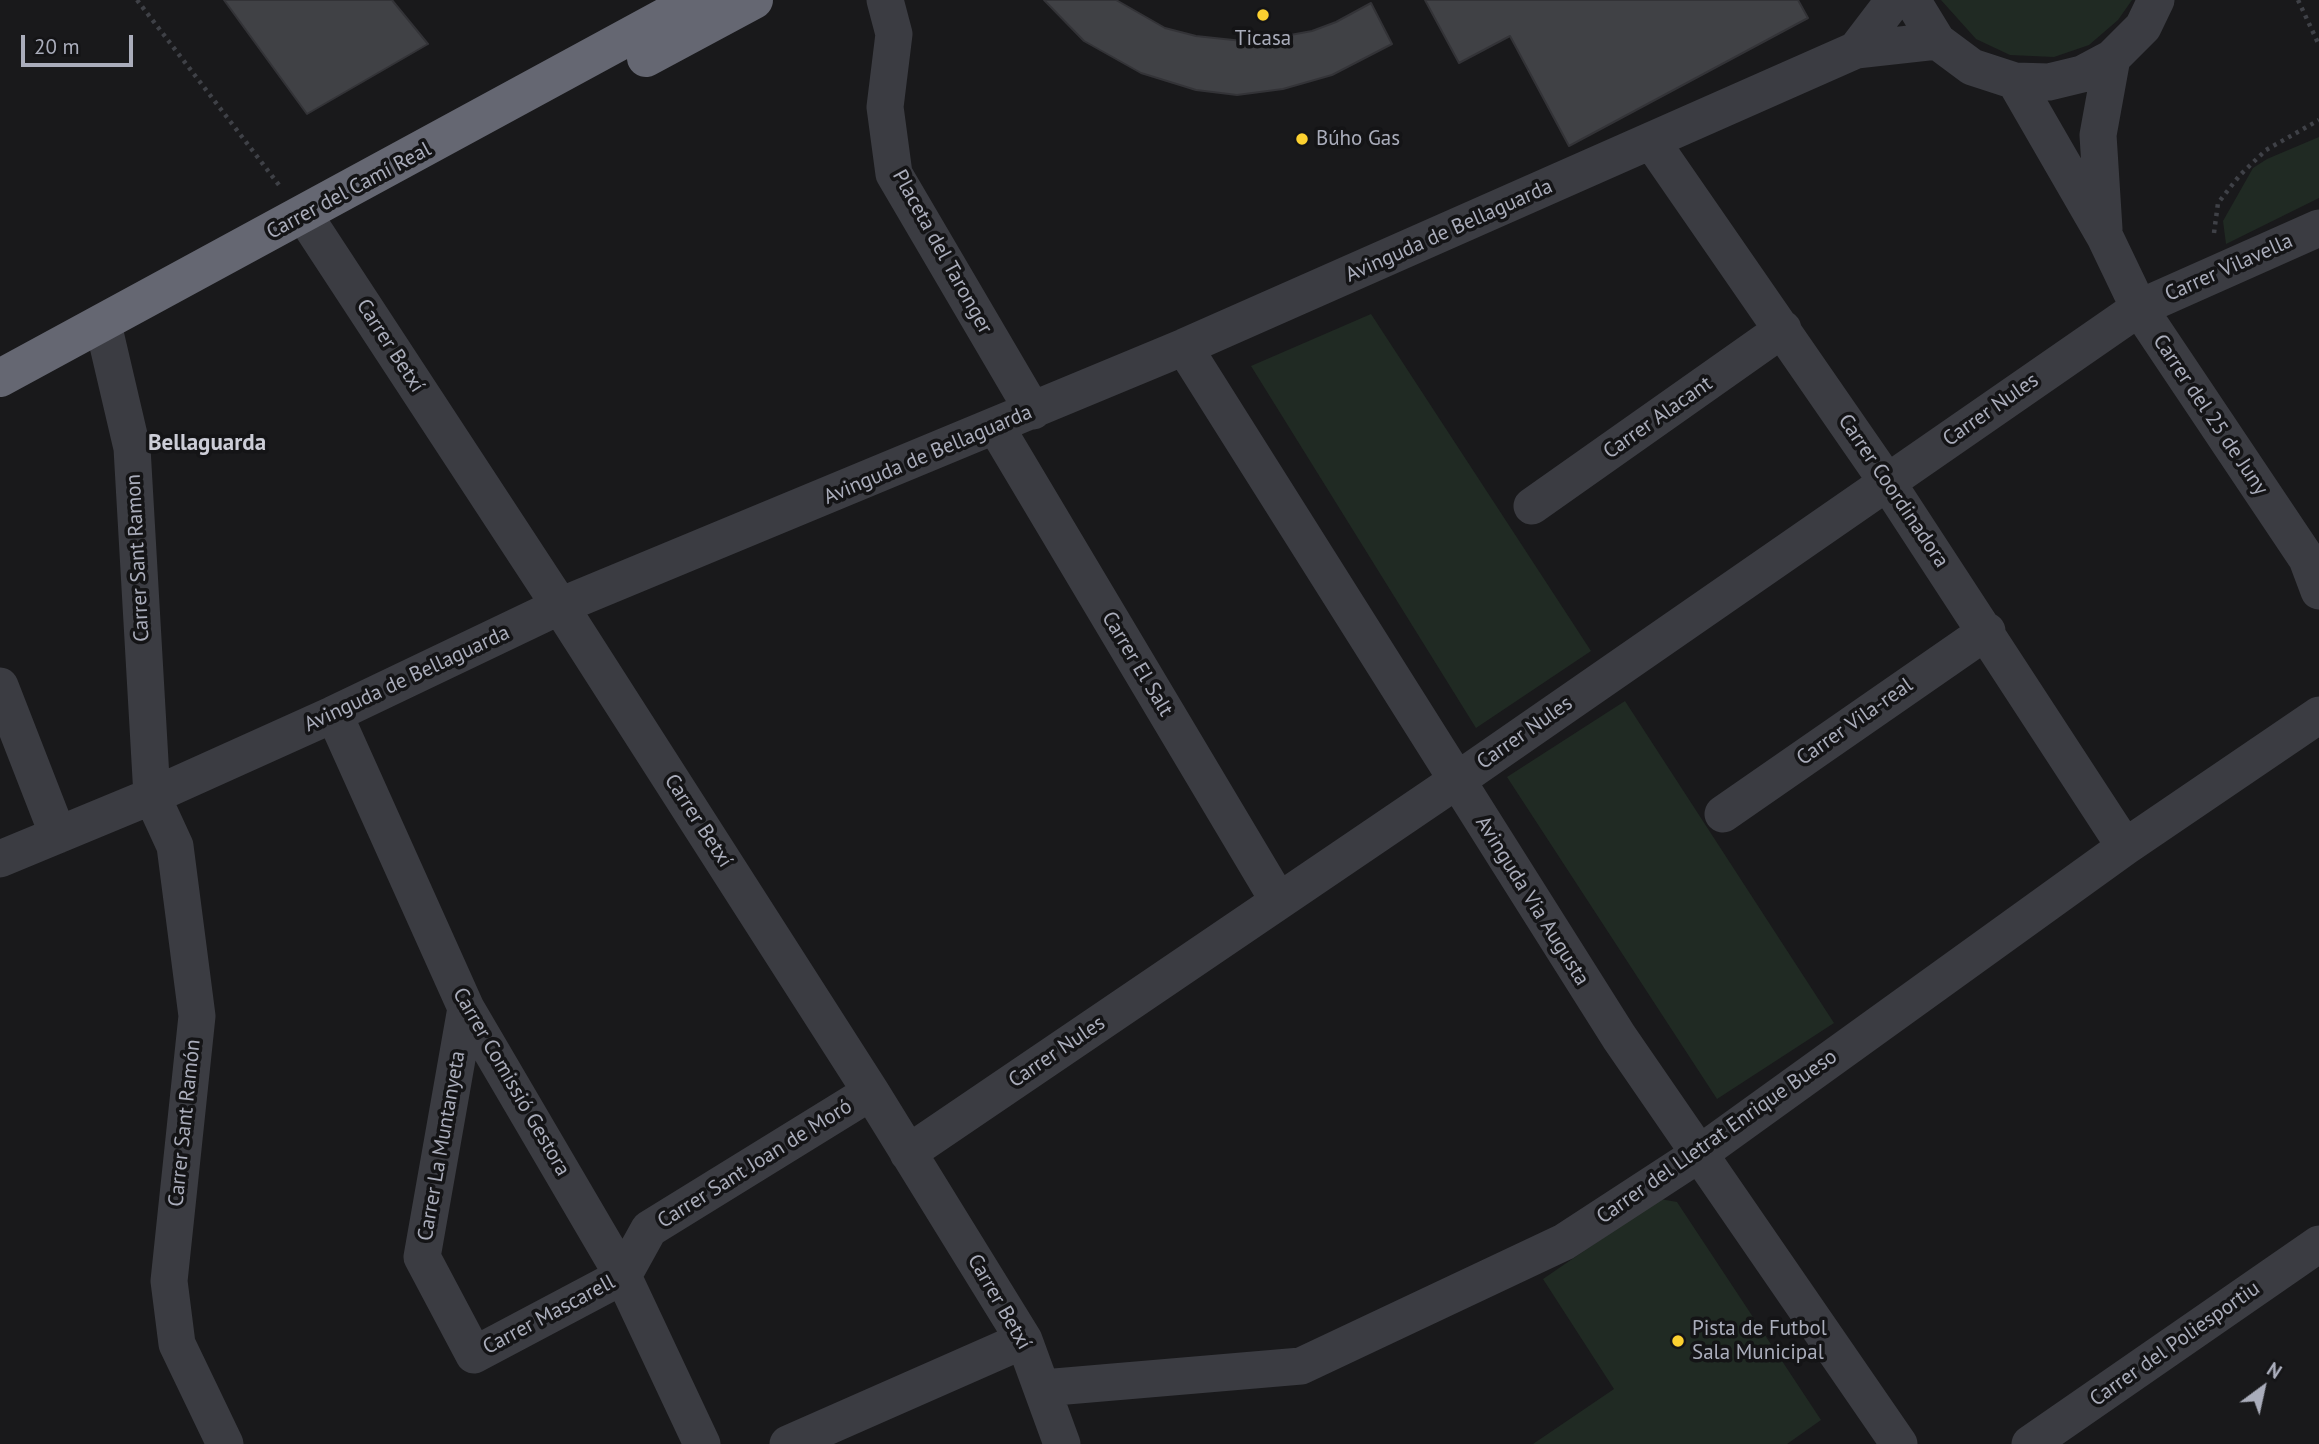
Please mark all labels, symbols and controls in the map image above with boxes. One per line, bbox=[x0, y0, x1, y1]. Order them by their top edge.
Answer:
marker: Ticasa bbox=[1255, 7, 1271, 23]
scale bar bbox=[24, 21, 136, 65]
place label: Ticasa bbox=[1235, 26, 1291, 52]
text: 20 m bbox=[34, 33, 80, 60]
place label: Búho Gas bbox=[1316, 126, 1400, 152]
marker: Búho Gas bbox=[1294, 131, 1310, 147]
street label: Carrer del Camí Real bbox=[263, 137, 435, 245]
street label: Placeta del Taronger bbox=[886, 166, 998, 338]
street label: Avinguda de Bellaguarda bbox=[1342, 174, 1556, 288]
street label: Carrer Vilavella bbox=[2161, 229, 2297, 307]
street label: Carrer Betxí bbox=[351, 295, 429, 397]
street label: Carrer del 25 de Juny bbox=[2147, 330, 2273, 500]
street label: Carrer Nules bbox=[1938, 368, 2044, 452]
street label: Carrer Alacant bbox=[1599, 371, 1717, 465]
street label: Avinguda de Bellaguarda bbox=[820, 400, 1036, 510]
street label: Carrer Coordinadora bbox=[1832, 410, 1954, 572]
district label: Bellaguarda bbox=[148, 429, 266, 457]
street label: Carrer Sant Ramon bbox=[121, 473, 155, 643]
street label: Carrer El Salt bbox=[1096, 607, 1178, 721]
street label: Avinguda de Bellaguarda bbox=[300, 620, 514, 738]
street label: Carrer Vila-real bbox=[1792, 673, 1918, 771]
street label: Carrer Nules bbox=[1472, 691, 1578, 775]
street label: Carrer Betxí bbox=[659, 770, 737, 872]
street label: Avinguda Via Augusta bbox=[1470, 812, 1594, 990]
street label: Carrer Comissió Gestora bbox=[447, 983, 575, 1181]
street label: Carrer Nules bbox=[1004, 1011, 1110, 1093]
street label: Carrer Sant Ramón bbox=[164, 1038, 206, 1208]
street label: Carrer del Lletrat Enrique Bueso bbox=[1592, 1044, 1842, 1230]
street label: Carrer La Muntanyeta bbox=[413, 1049, 471, 1243]
street label: Carrer Sant Joan de Moró bbox=[653, 1094, 857, 1234]
street label: Carrer Betxí bbox=[962, 1250, 1036, 1354]
street label: Carrer Mascarell bbox=[479, 1270, 619, 1360]
street label: Carrer del Poliesportiu bbox=[2085, 1276, 2265, 1412]
place label: Pista de Futbol Sala Municipal bbox=[1692, 1316, 1827, 1366]
marker: Pista de Futbol Sala Municipal bbox=[1670, 1333, 1686, 1349]
north arrow bbox=[2228, 1353, 2298, 1423]
text: N bbox=[2263, 1357, 2286, 1384]

